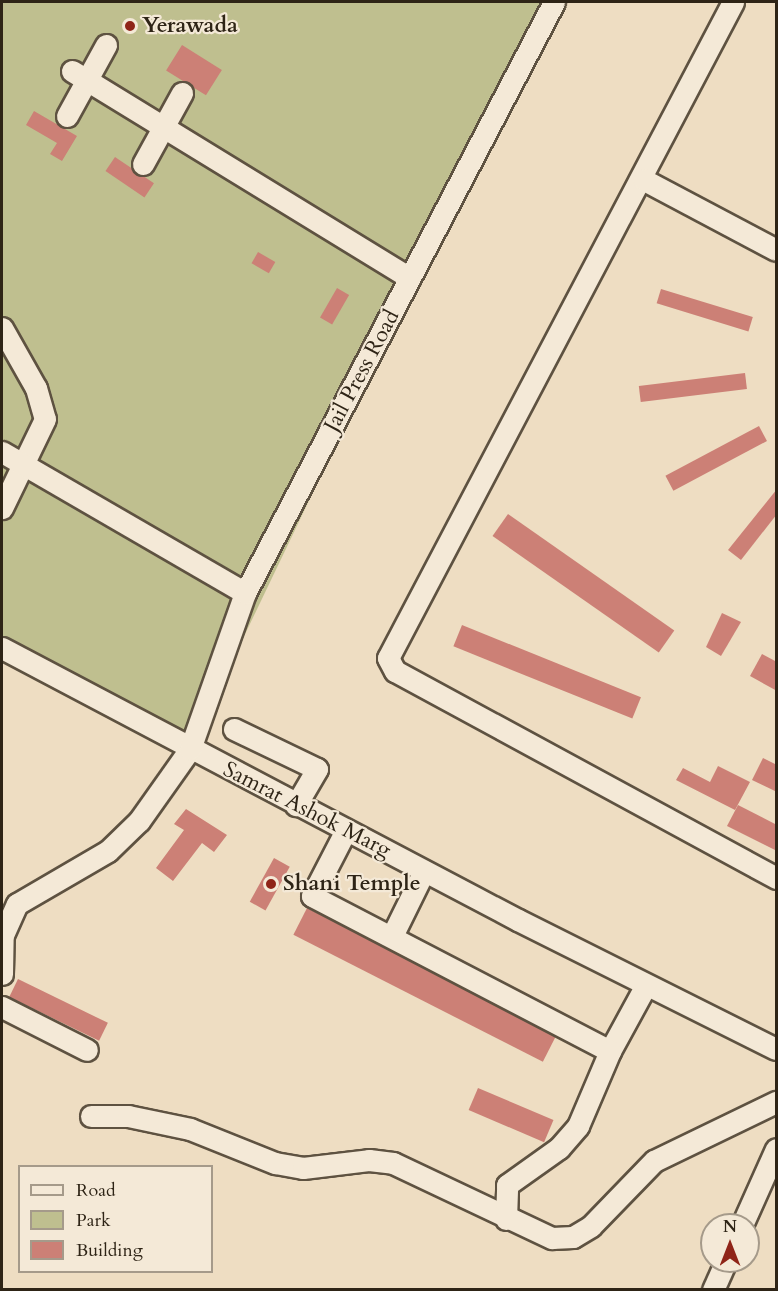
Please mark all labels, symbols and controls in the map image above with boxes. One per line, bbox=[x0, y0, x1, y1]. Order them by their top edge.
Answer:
place label: Yerawada bbox=[142, 13, 238, 39]
marker: Yerawada bbox=[123, 19, 137, 33]
street label: Jail Press Road bbox=[319, 305, 405, 437]
street label: Samrat Ashok Marg bbox=[219, 756, 395, 864]
place label: Shani Temple bbox=[283, 871, 421, 897]
marker: Shani Temple bbox=[264, 877, 278, 891]
legend bbox=[18, 1165, 213, 1273]
text: Road bbox=[76, 1178, 116, 1203]
text: Park bbox=[76, 1208, 111, 1233]
north arrow bbox=[700, 1213, 760, 1273]
text: N bbox=[723, 1216, 737, 1238]
text: Building bbox=[76, 1238, 143, 1263]

